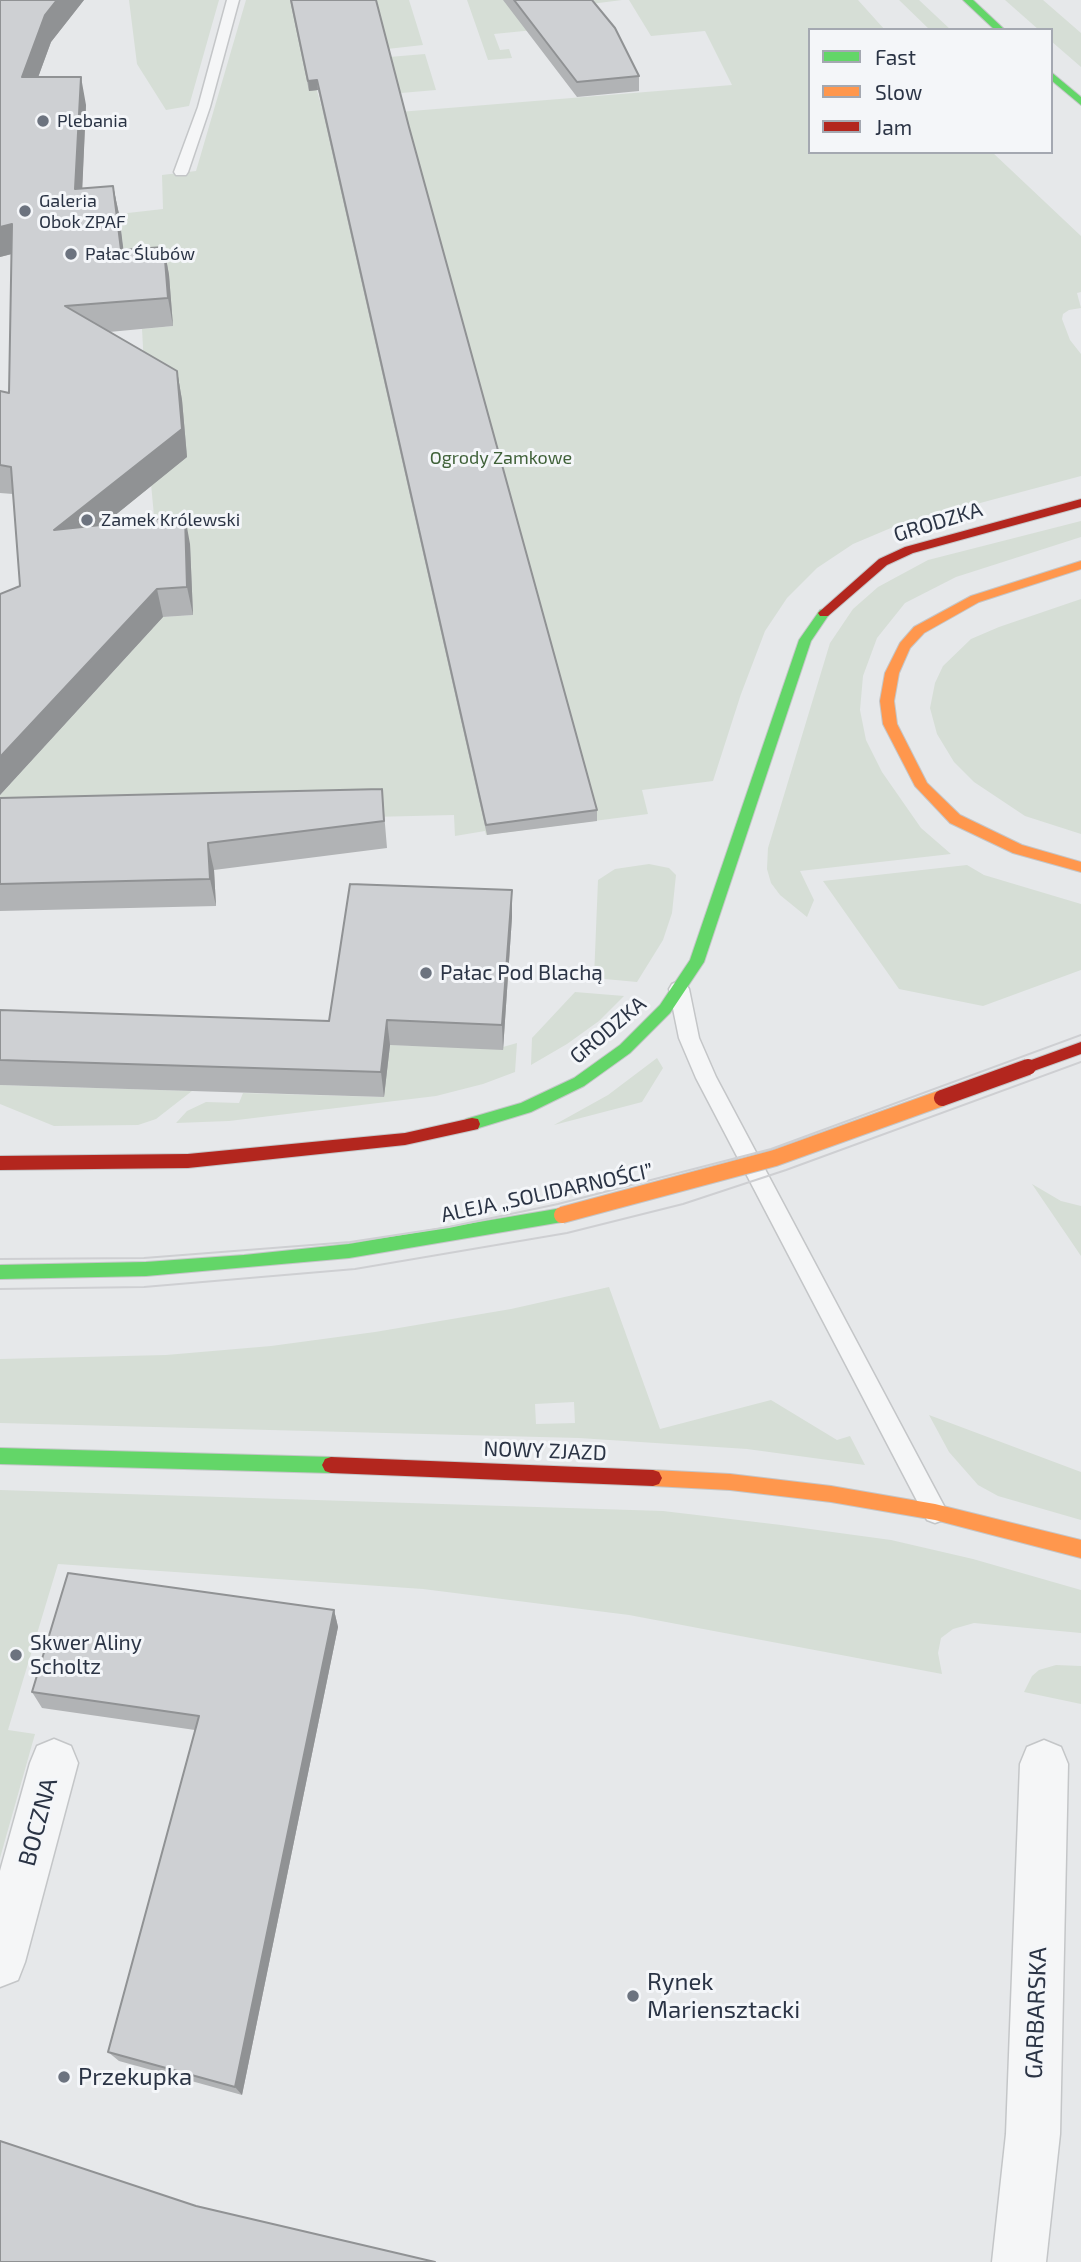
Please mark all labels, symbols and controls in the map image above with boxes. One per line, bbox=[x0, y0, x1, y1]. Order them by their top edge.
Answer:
legend bbox=[808, 28, 1053, 154]
text: Fast bbox=[875, 44, 916, 69]
text: Slow bbox=[875, 79, 922, 104]
place label: Plebania bbox=[57, 110, 128, 132]
marker: Plebania bbox=[35, 113, 51, 129]
text: Jam bbox=[875, 114, 912, 139]
place label: Galeria Obok ZPAF bbox=[39, 190, 126, 232]
marker: Galeria Obok ZPAF bbox=[17, 203, 33, 219]
place label: Pałac Ślubów bbox=[85, 243, 195, 265]
marker: Pałac Ślubów bbox=[63, 246, 79, 262]
park label: Ogrody Zamkowe bbox=[430, 447, 572, 469]
street label: GRODZKA bbox=[891, 497, 985, 547]
place label: Zamek Królewski bbox=[101, 509, 240, 531]
marker: Zamek Królewski bbox=[79, 512, 95, 528]
place label: Pałac Pod Blachą bbox=[440, 960, 603, 986]
marker: Pałac Pod Blachą bbox=[418, 965, 434, 981]
street label: GRODZKA bbox=[565, 991, 651, 1069]
street label: ALEJA „SOLIDARNOŚCI” bbox=[439, 1158, 655, 1228]
street label: NOWY ZJAZD bbox=[483, 1436, 607, 1466]
place label: Skwer Aliny Scholtz bbox=[30, 1630, 142, 1680]
marker: Skwer Aliny Scholtz bbox=[8, 1647, 24, 1663]
street label: BOCZNA bbox=[12, 1775, 64, 1869]
street label: GARBARSKA bbox=[1019, 1947, 1053, 2079]
place label: Rynek Mariensztacki bbox=[647, 1968, 800, 2024]
marker: Rynek Mariensztacki bbox=[625, 1988, 641, 2004]
place label: Przekupka bbox=[78, 2063, 192, 2091]
marker: Przekupka bbox=[56, 2069, 72, 2085]

